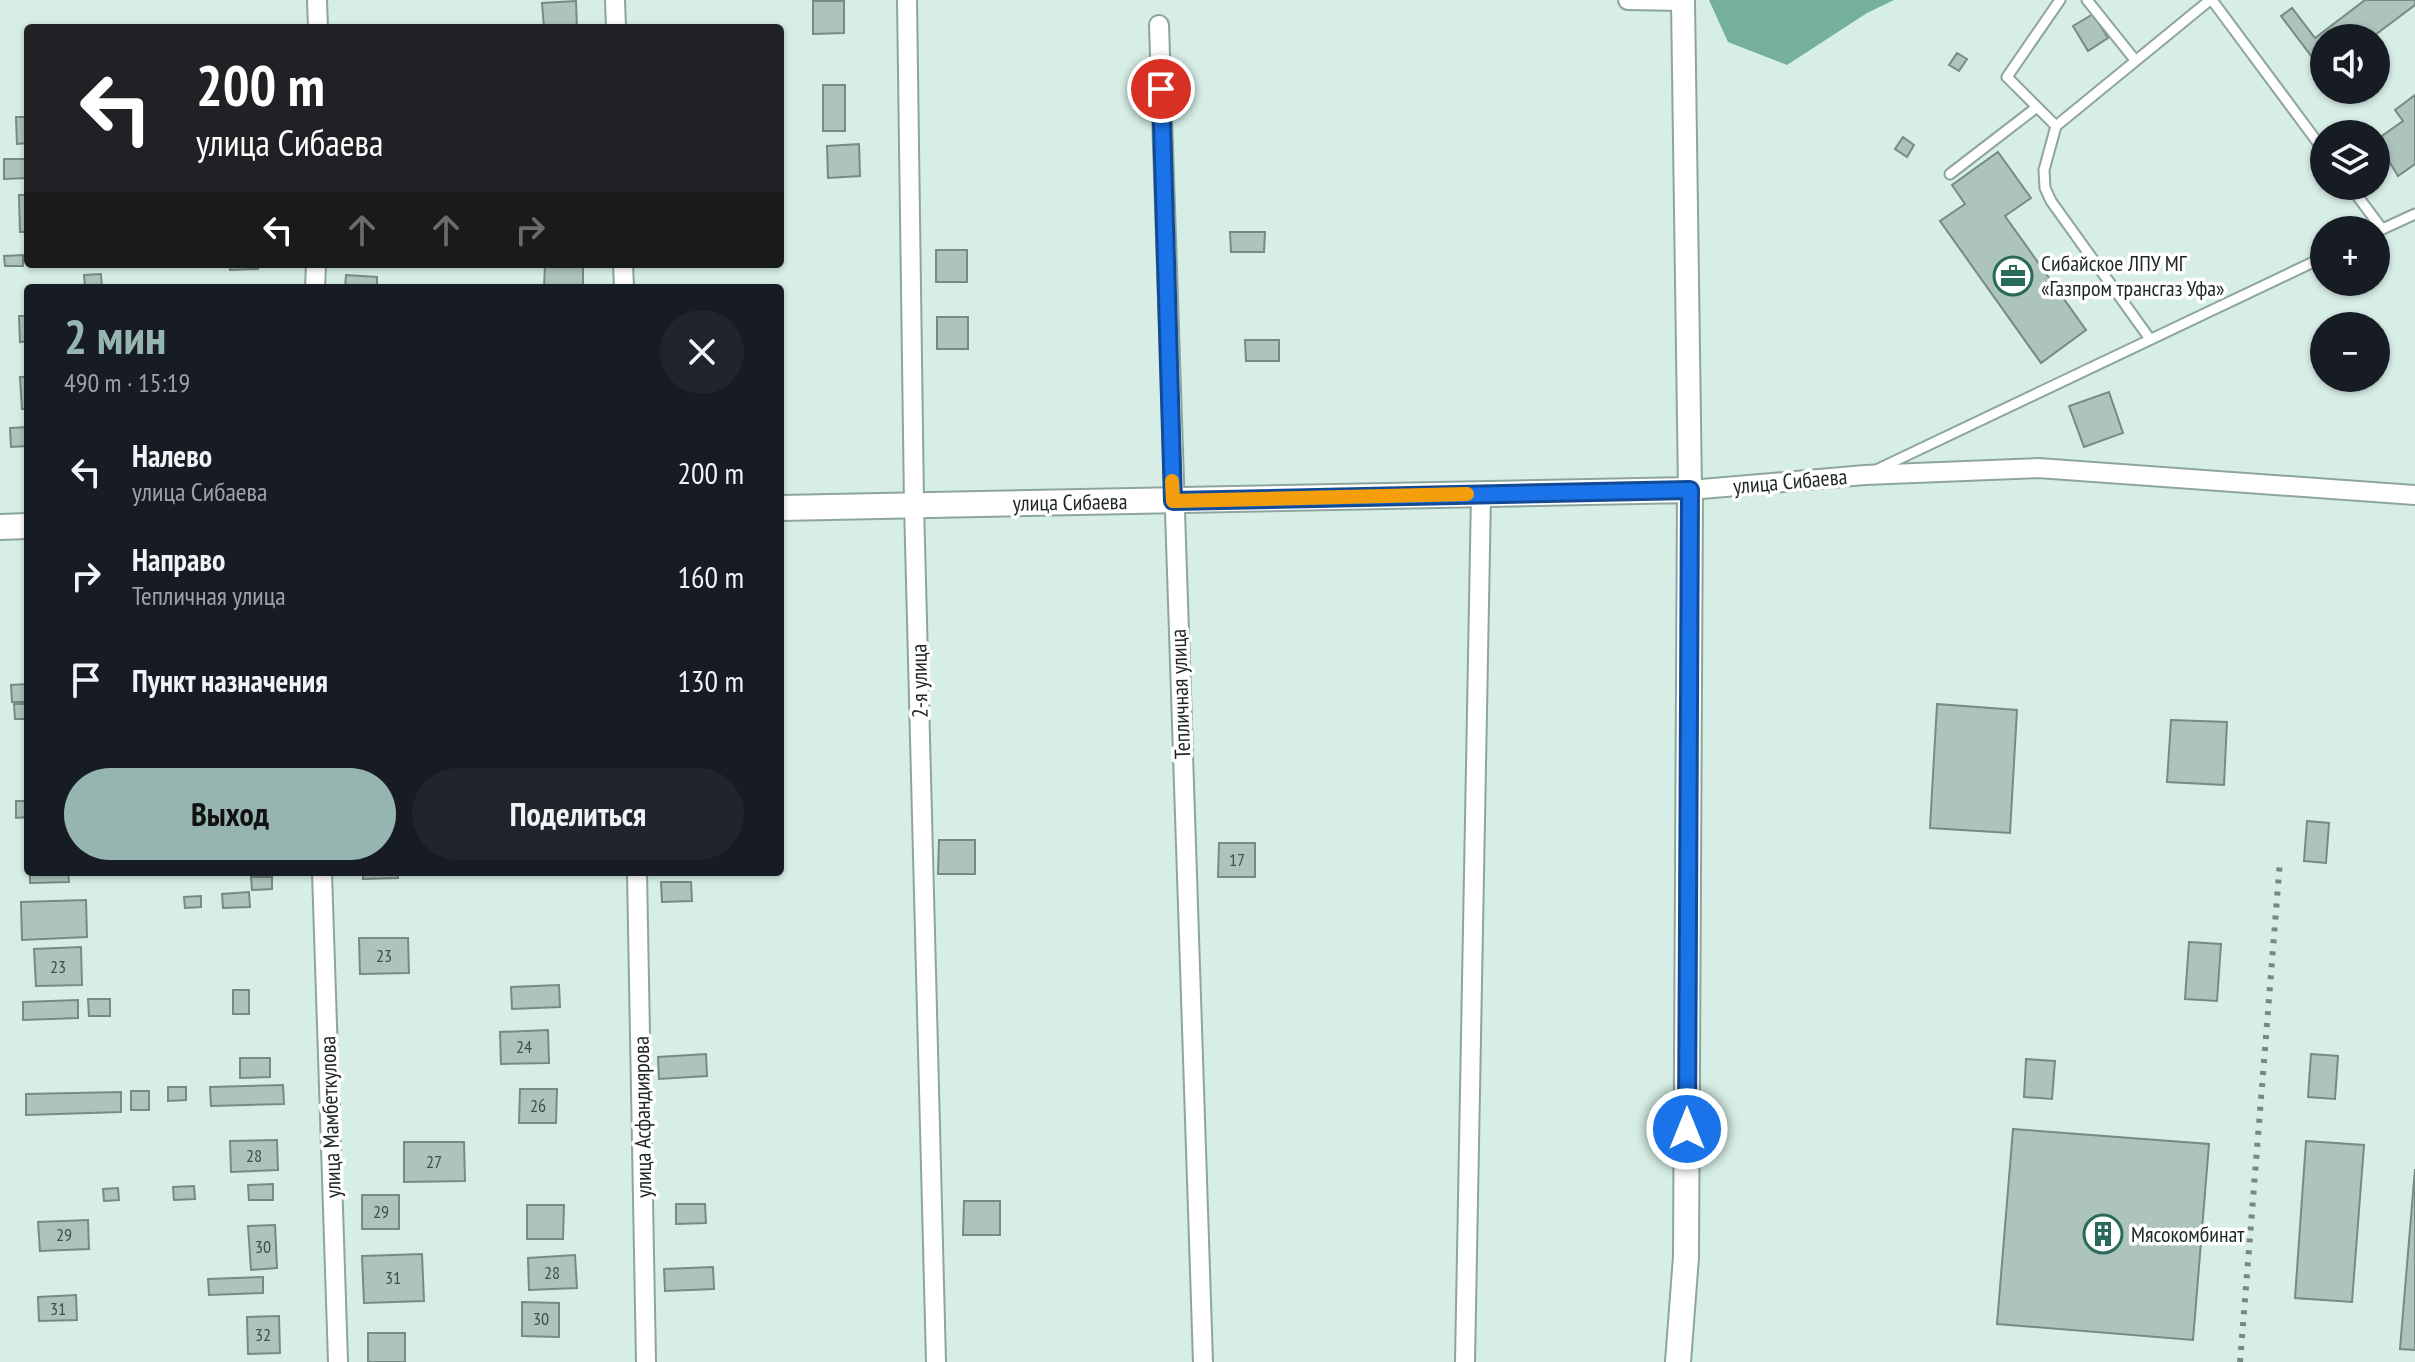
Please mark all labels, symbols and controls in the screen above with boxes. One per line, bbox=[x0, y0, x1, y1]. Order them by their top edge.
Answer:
map controls bbox=[2310, 24, 2390, 392]
button: sound bbox=[2310, 24, 2390, 104]
text: 200 m bbox=[196, 49, 325, 121]
pin bbox=[1127, 55, 1195, 123]
icon: left bbox=[64, 56, 168, 160]
icon: arrive bbox=[1139, 67, 1183, 111]
text: улица Сибаева bbox=[196, 119, 384, 166]
button: layers bbox=[2310, 120, 2390, 200]
icon: left bbox=[256, 208, 300, 252]
icon: ahead bbox=[340, 208, 384, 252]
icon: ahead bbox=[424, 208, 468, 252]
icon: right bbox=[508, 208, 552, 252]
button: + bbox=[2310, 216, 2390, 296]
place label: Сибайское ЛПУ МГ «Газпром трансгаз Уфа» bbox=[2041, 249, 2225, 302]
office icon: Сибайское ЛПУ МГ «Газпром трансгаз Уфа» bbox=[1992, 255, 2034, 297]
text: 2 мин bbox=[64, 305, 166, 367]
button: close bbox=[660, 310, 744, 394]
button: − bbox=[2310, 312, 2390, 392]
text: 490 m · 15:19 bbox=[64, 366, 190, 399]
text: Налево bbox=[132, 436, 212, 475]
icon: left bbox=[64, 450, 108, 494]
text: 200 m bbox=[678, 453, 744, 492]
street label: улица Сибаева bbox=[1732, 462, 1848, 500]
text: улица Сибаева bbox=[132, 475, 267, 508]
street label: улица Сибаева bbox=[1012, 487, 1128, 517]
text: Направо bbox=[132, 540, 225, 579]
icon: right bbox=[64, 554, 108, 598]
text: 160 m bbox=[678, 557, 744, 596]
text: Тепличная улица bbox=[132, 579, 286, 612]
street label: Тепличная улица bbox=[1164, 629, 1196, 759]
street label: 2-я улица bbox=[904, 644, 934, 718]
icon: arrive bbox=[64, 658, 108, 702]
text: Пункт назначения bbox=[132, 661, 328, 700]
text: 130 m bbox=[678, 661, 744, 700]
button: Выход bbox=[64, 768, 396, 860]
button: Поделиться bbox=[412, 768, 744, 860]
house number: 17 bbox=[1229, 848, 1245, 871]
house number: 23 bbox=[376, 944, 392, 967]
house number: 23 bbox=[50, 955, 66, 978]
street label: улица Мамбеткулова bbox=[313, 1035, 347, 1199]
house number: 24 bbox=[516, 1035, 532, 1058]
street label: улица Асфандиярова bbox=[627, 1036, 657, 1198]
position arrow bbox=[1645, 1087, 1729, 1171]
house number: 26 bbox=[530, 1094, 546, 1117]
house number: 28 bbox=[246, 1144, 262, 1167]
house number: 27 bbox=[426, 1150, 442, 1173]
house number: 29 bbox=[373, 1200, 389, 1223]
building icon: Мясокомбинат bbox=[2082, 1213, 2124, 1255]
place label: Мясокомбинат bbox=[2131, 1220, 2245, 1248]
house number: 29 bbox=[56, 1223, 72, 1246]
house number: 30 bbox=[255, 1235, 271, 1258]
house number: 28 bbox=[544, 1261, 560, 1284]
house number: 31 bbox=[385, 1266, 401, 1289]
house number: 31 bbox=[50, 1297, 66, 1320]
house number: 30 bbox=[533, 1307, 549, 1330]
house number: 32 bbox=[255, 1323, 271, 1346]

